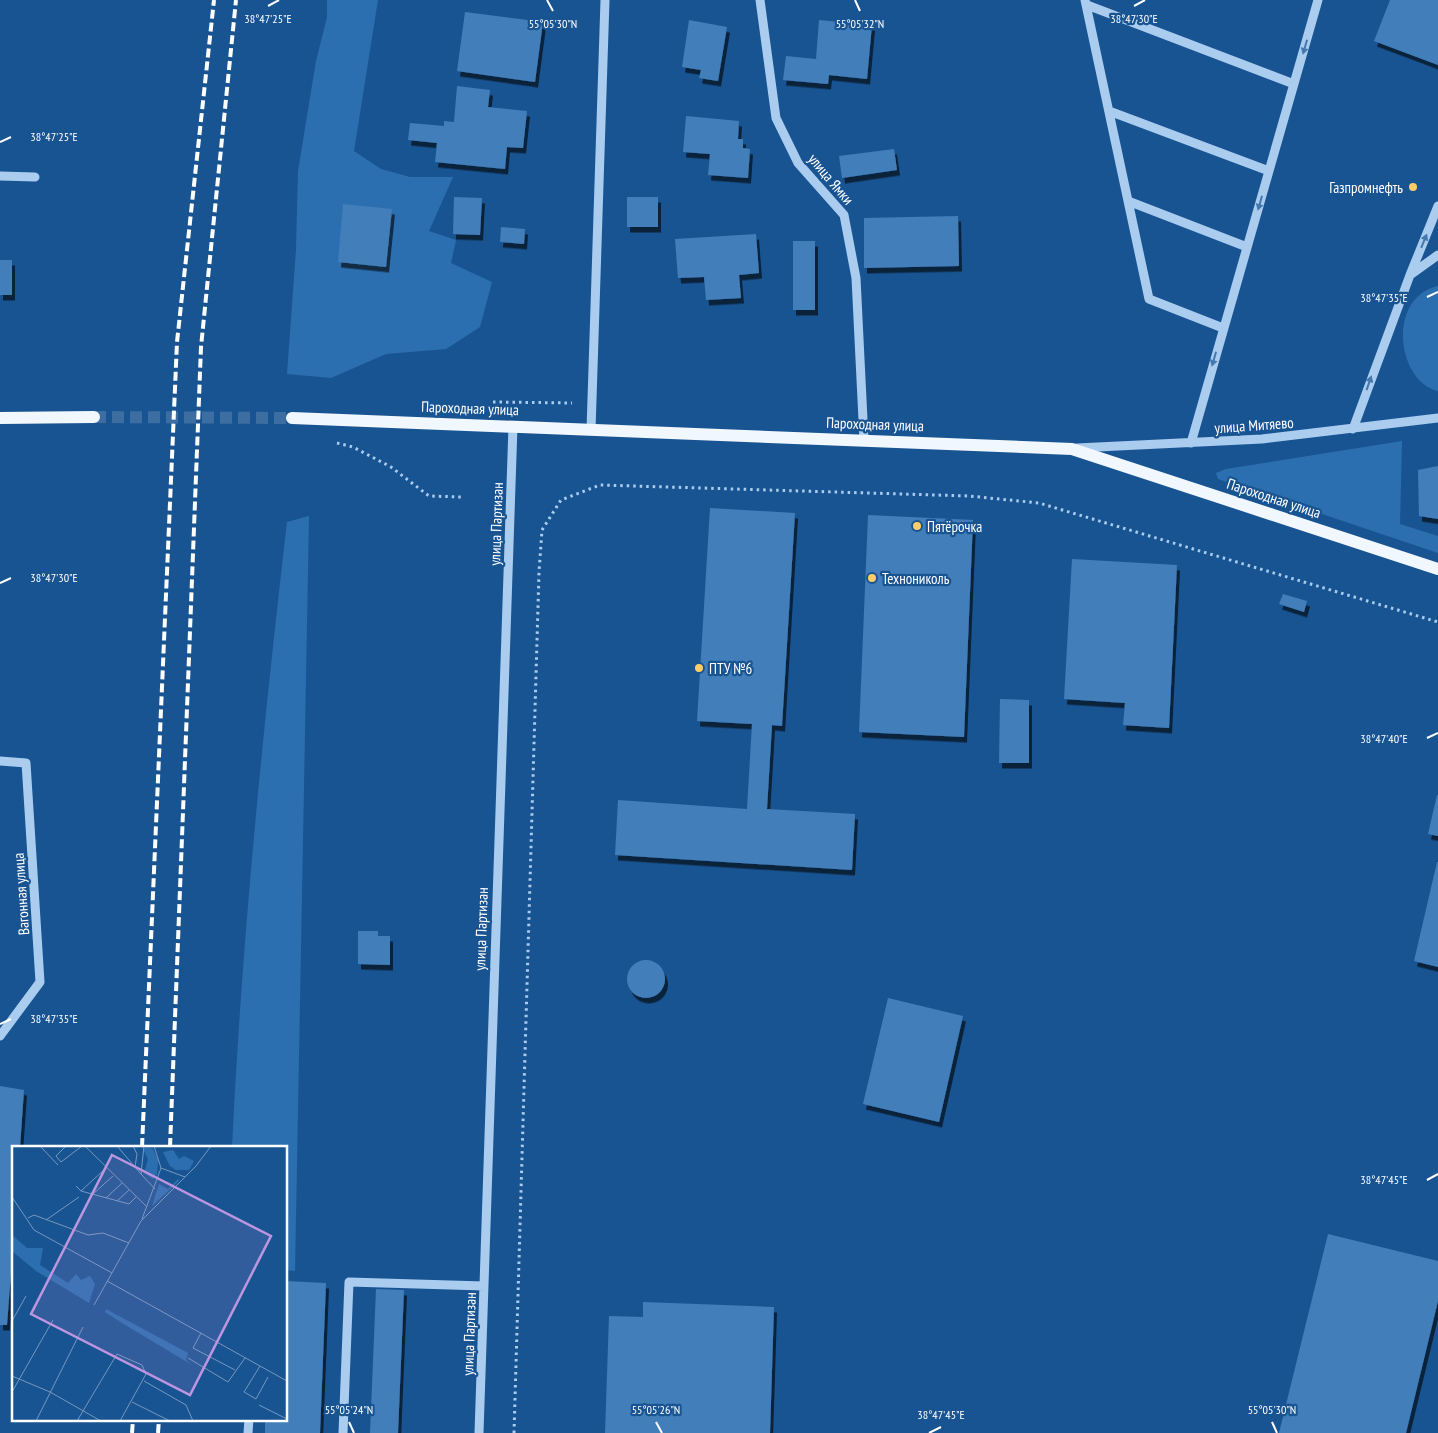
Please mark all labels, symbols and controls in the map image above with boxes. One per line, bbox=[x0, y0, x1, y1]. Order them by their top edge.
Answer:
text: 38°47'25"E bbox=[244, 11, 292, 26]
text: 38°47'30"E bbox=[1110, 11, 1158, 26]
text: 55°05'30"N bbox=[529, 16, 577, 31]
text: 55°05'32"N bbox=[836, 16, 884, 31]
one-way arrow bbox=[1300, 39, 1308, 54]
text: 38°47'25"E bbox=[30, 129, 78, 144]
street label: улица Ямки bbox=[804, 149, 858, 209]
place label: Газпромнефть bbox=[1329, 178, 1403, 197]
marker: Газпромнефть bbox=[1407, 181, 1419, 193]
one-way arrow bbox=[1255, 195, 1263, 210]
one-way arrow bbox=[1421, 233, 1428, 248]
text: 38°47'35"E bbox=[1360, 290, 1408, 305]
one-way arrow bbox=[1210, 351, 1218, 366]
one-way arrow bbox=[1366, 376, 1373, 391]
street label: Пароходная улица bbox=[421, 397, 519, 419]
street label: Пароходная улица bbox=[826, 413, 924, 435]
street label: улица Митяево bbox=[1214, 413, 1294, 437]
street label: Пароходная улица bbox=[1225, 474, 1323, 522]
street label: улица Партизан bbox=[485, 482, 507, 566]
place label: Пятёрочка bbox=[927, 517, 982, 536]
marker: Пятёрочка bbox=[911, 520, 923, 532]
place label: Технониколь bbox=[882, 569, 950, 588]
text: 38°47'30"E bbox=[30, 570, 78, 585]
marker: Технониколь bbox=[866, 572, 878, 584]
place label: ПТУ №6 bbox=[709, 659, 753, 678]
marker: ПТУ №6 bbox=[693, 662, 705, 674]
text: 38°47'40"E bbox=[1360, 731, 1408, 746]
street label: Вагонная улица bbox=[9, 852, 33, 936]
street label: улица Партизан bbox=[470, 887, 492, 971]
text: 38°47'35"E bbox=[30, 1011, 78, 1026]
inset map bbox=[12, 1146, 288, 1420]
text: 38°47'45"E bbox=[1360, 1172, 1408, 1187]
street label: улица Партизан bbox=[458, 1292, 480, 1376]
text: 55°05'24"N bbox=[325, 1402, 373, 1417]
text: 55°05'26"N bbox=[632, 1402, 680, 1417]
text: 55°05'30"N bbox=[1248, 1402, 1296, 1417]
text: 38°47'45"E bbox=[917, 1407, 965, 1422]

